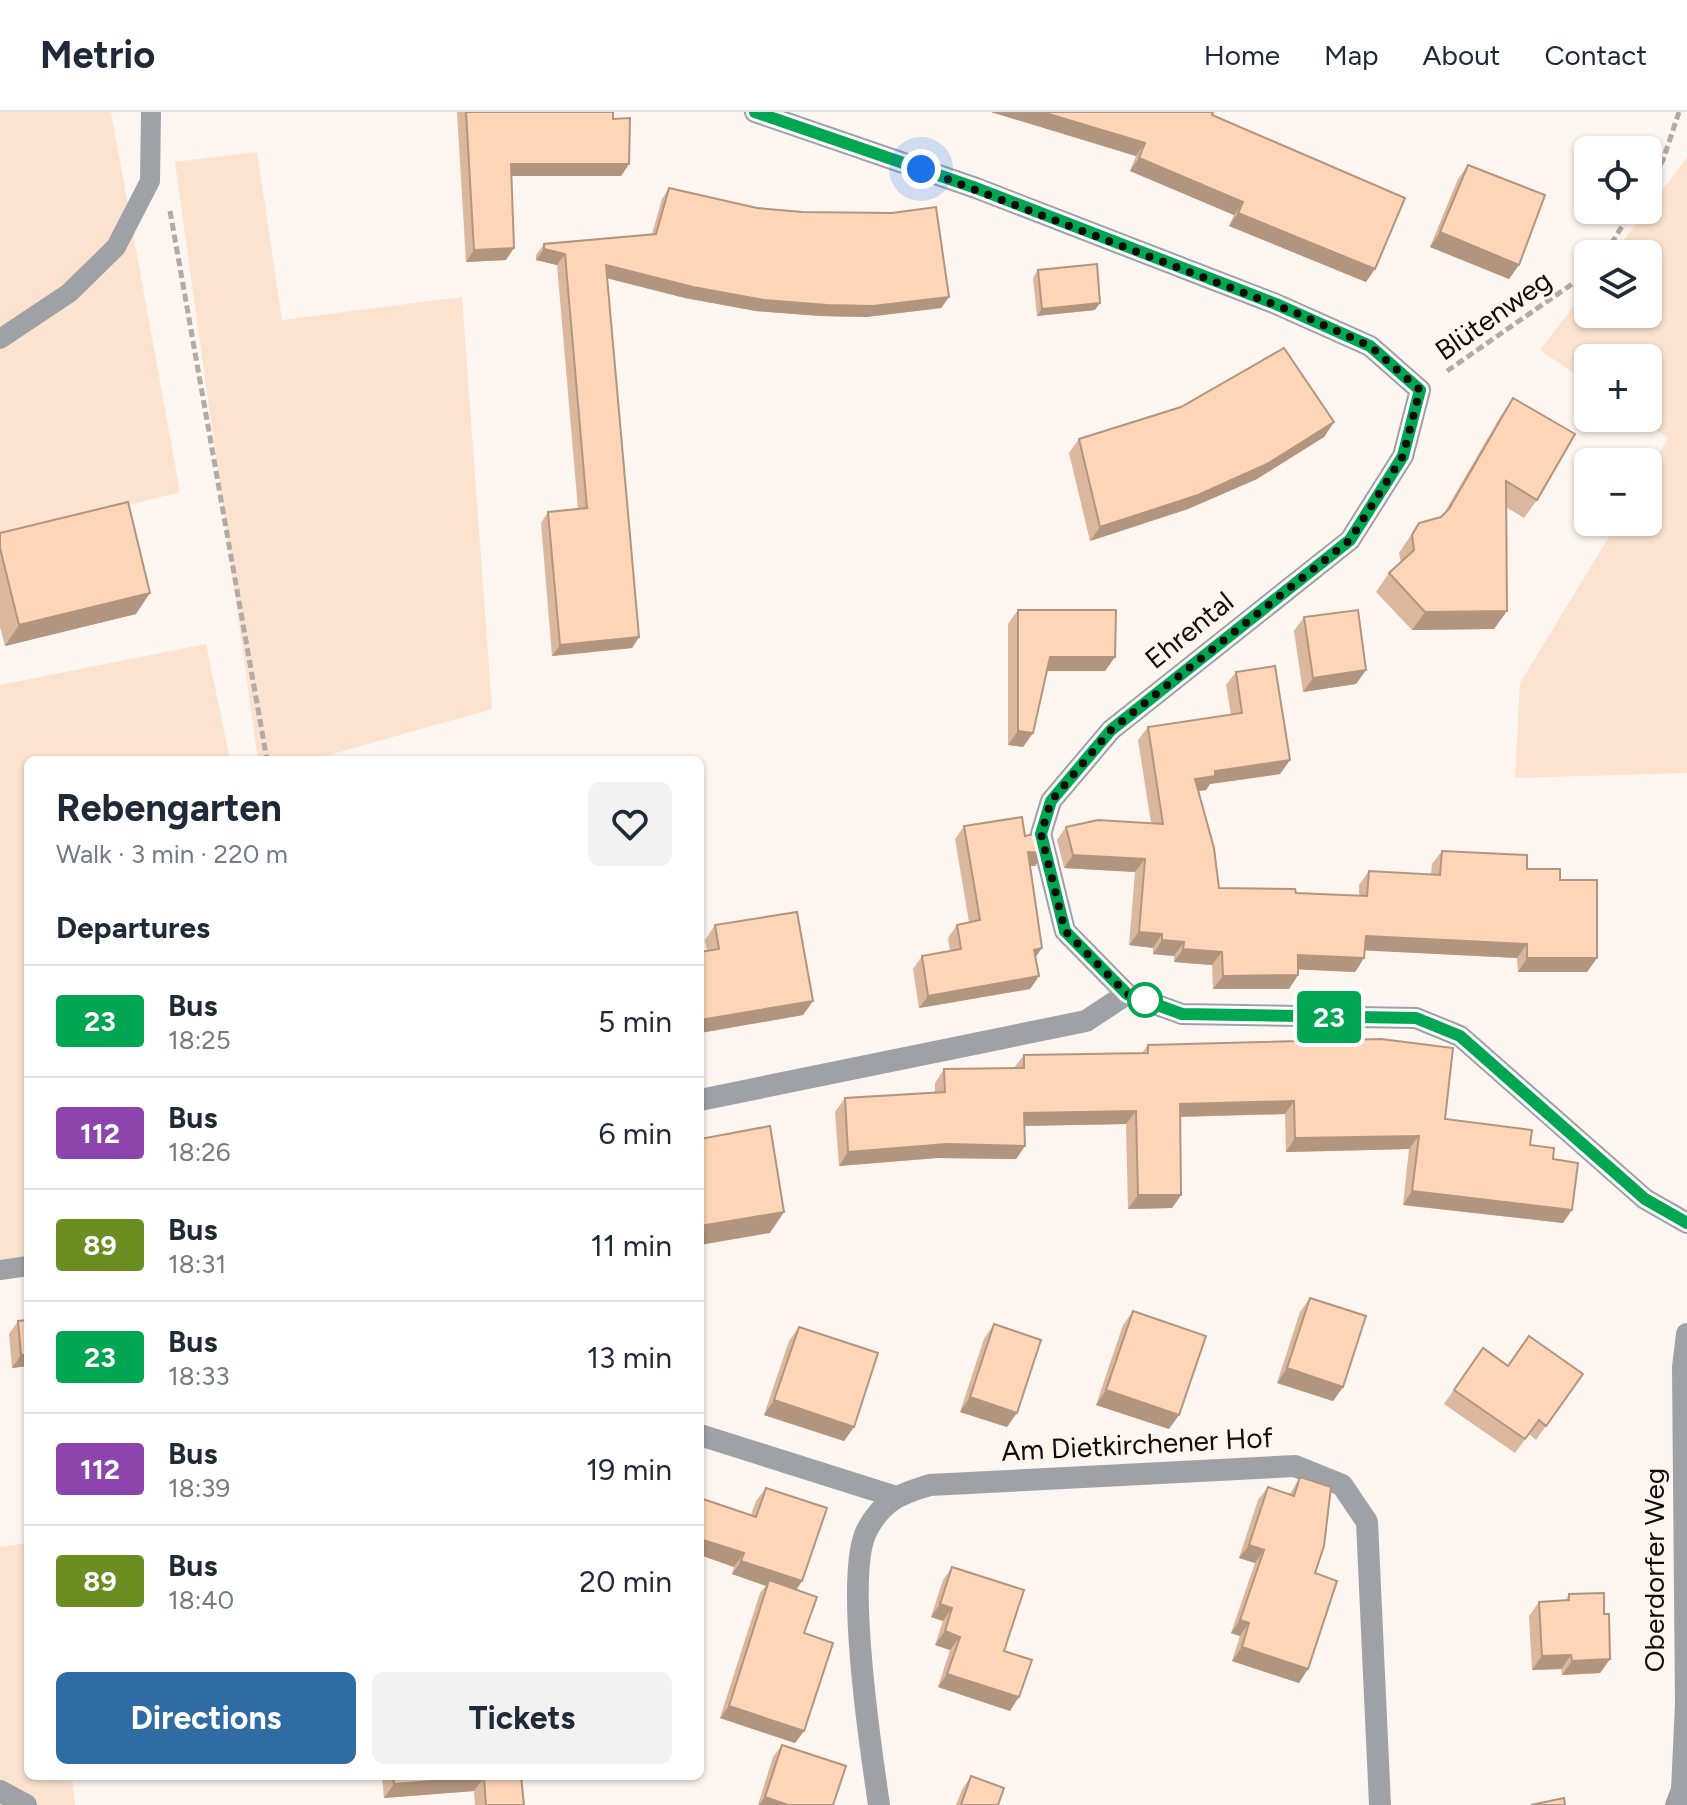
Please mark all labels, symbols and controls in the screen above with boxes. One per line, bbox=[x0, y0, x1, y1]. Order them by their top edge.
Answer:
text: Metrio bbox=[40, 32, 155, 78]
text: Home bbox=[1204, 38, 1280, 72]
text: Map bbox=[1324, 38, 1379, 72]
text: About bbox=[1423, 38, 1500, 72]
text: Contact bbox=[1544, 38, 1647, 72]
map controls bbox=[1574, 136, 1662, 536]
button: locate bbox=[1574, 136, 1662, 224]
your location bbox=[901, 149, 941, 189]
button: layers bbox=[1574, 240, 1662, 328]
street label: Blütenweg bbox=[1429, 263, 1557, 367]
button: + bbox=[1574, 344, 1662, 432]
button: − bbox=[1574, 448, 1662, 536]
street label: Ehrental bbox=[1138, 584, 1240, 676]
button: heart bbox=[588, 782, 672, 866]
text: Rebengarten bbox=[56, 785, 282, 831]
text: Walk · 3 min · 220 m bbox=[56, 838, 288, 870]
text: Departures bbox=[56, 909, 210, 946]
unlabelled marker bbox=[1128, 983, 1162, 1017]
text: Bus bbox=[168, 987, 217, 1024]
line badge: 23 bbox=[1293, 991, 1365, 1043]
text: 23 bbox=[1313, 1000, 1345, 1034]
text: 5 min bbox=[598, 1003, 672, 1040]
text: 23 bbox=[84, 1004, 116, 1038]
text: 18:25 bbox=[168, 1024, 231, 1056]
text: Bus bbox=[168, 1099, 217, 1136]
text: 6 min bbox=[598, 1115, 672, 1152]
text: 112 bbox=[80, 1116, 120, 1150]
text: 18:26 bbox=[168, 1136, 231, 1168]
text: Bus bbox=[168, 1211, 217, 1248]
text: 11 min bbox=[591, 1227, 672, 1264]
text: 89 bbox=[83, 1228, 117, 1262]
text: 18:31 bbox=[168, 1248, 226, 1280]
text: Bus bbox=[168, 1323, 217, 1360]
text: 13 min bbox=[587, 1339, 672, 1376]
text: 23 bbox=[84, 1340, 116, 1374]
text: 18:33 bbox=[168, 1360, 230, 1392]
street label: Am Dietkirchener Hof bbox=[1000, 1420, 1274, 1468]
text: Bus bbox=[168, 1435, 217, 1472]
text: 19 min bbox=[586, 1451, 672, 1488]
text: 112 bbox=[80, 1452, 120, 1486]
street label: Oberdorfer Weg bbox=[1637, 1468, 1671, 1672]
text: 18:39 bbox=[168, 1472, 230, 1504]
text: Bus bbox=[168, 1547, 217, 1584]
text: 20 min bbox=[579, 1563, 672, 1600]
text: 89 bbox=[83, 1564, 117, 1598]
text: 18:40 bbox=[168, 1584, 234, 1616]
button: Directions bbox=[56, 1672, 356, 1764]
button: Tickets bbox=[372, 1672, 672, 1764]

